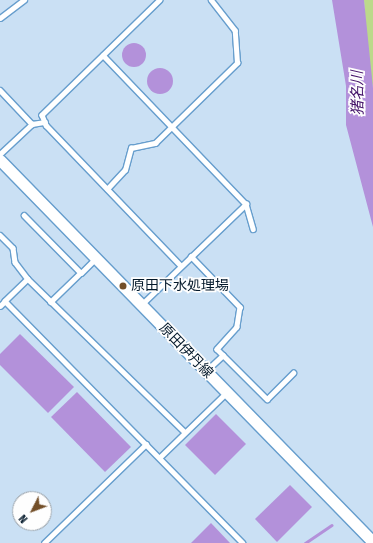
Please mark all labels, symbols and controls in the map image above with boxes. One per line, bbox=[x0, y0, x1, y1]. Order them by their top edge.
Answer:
water label: 猪名川 bbox=[349, 70, 367, 116]
place label: 原田下水処理場 bbox=[131, 278, 229, 294]
marker: 原田下水処理場 bbox=[118, 281, 128, 291]
street label: 原田伊丹線 bbox=[156, 320, 216, 382]
north arrow bbox=[12, 491, 52, 531]
text: N bbox=[16, 512, 30, 525]

